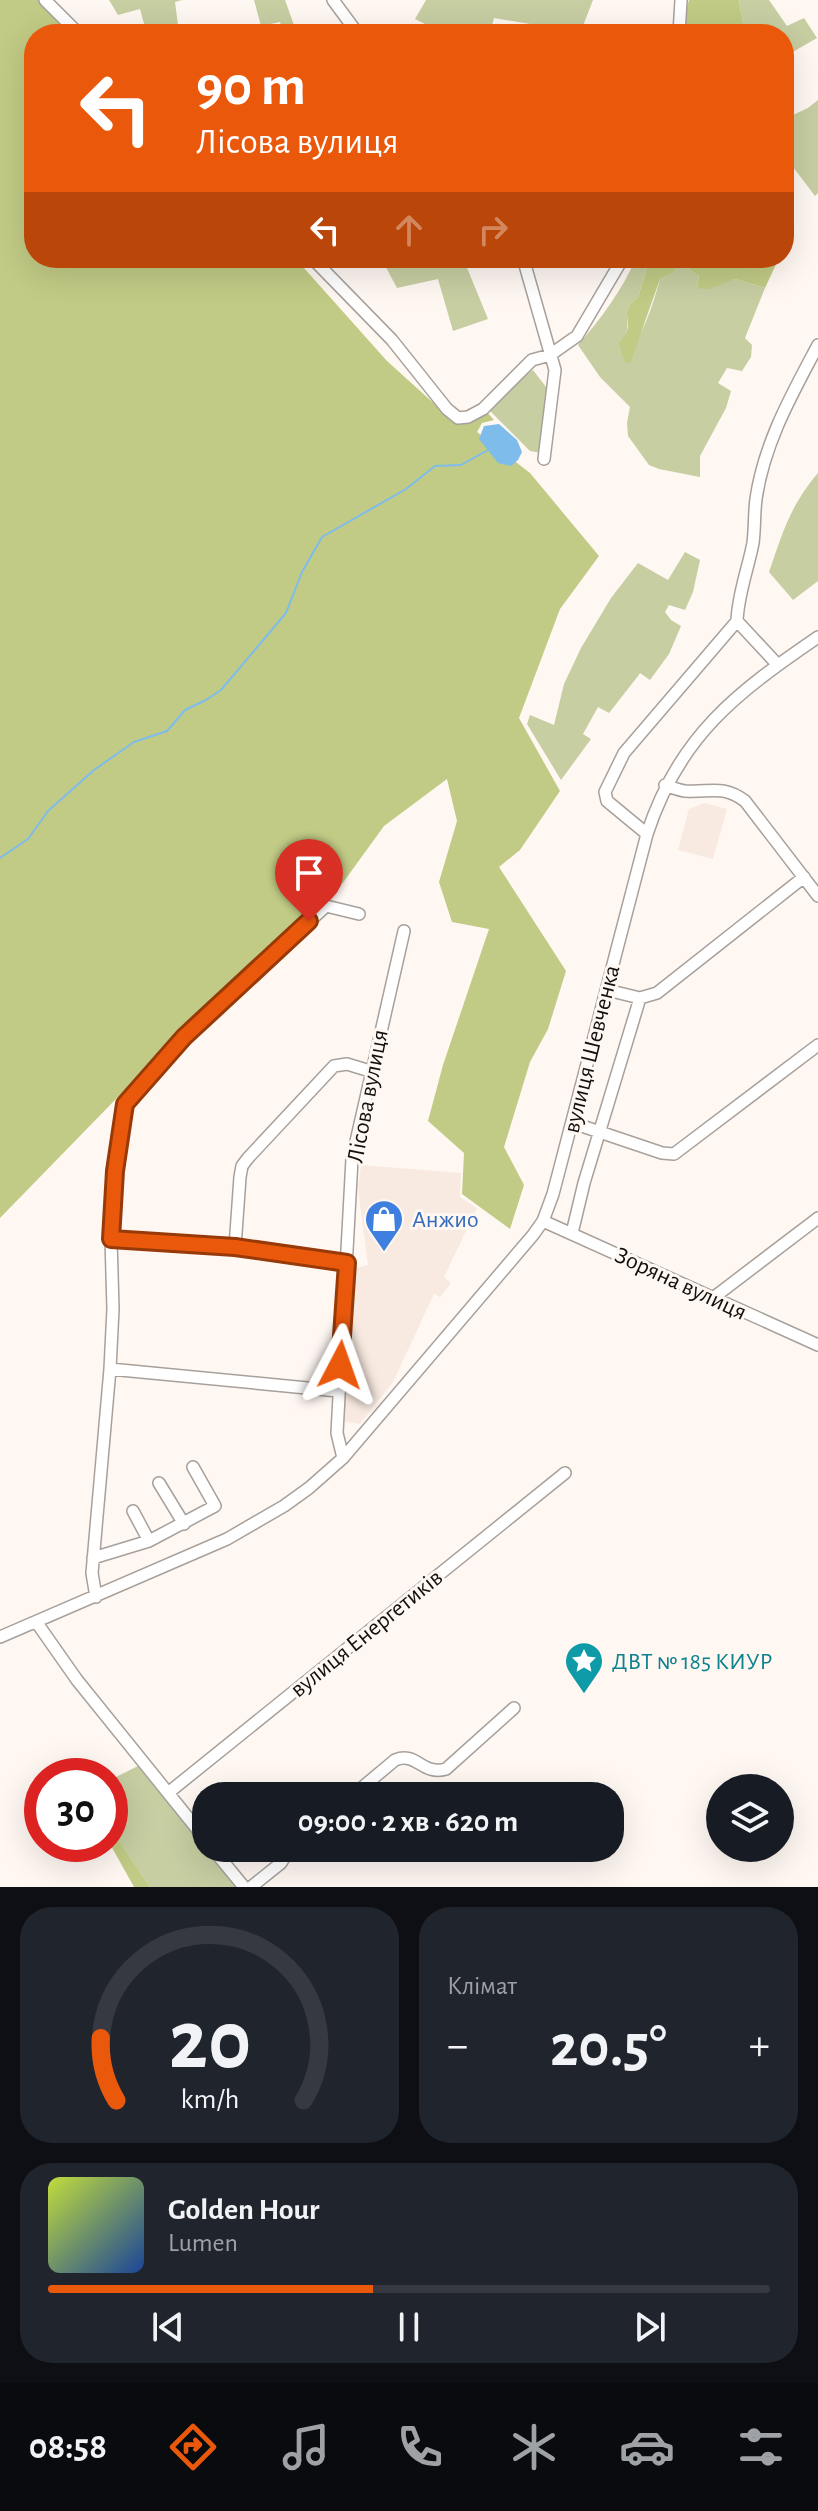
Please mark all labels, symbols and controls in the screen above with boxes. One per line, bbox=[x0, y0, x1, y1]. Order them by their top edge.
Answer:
icon: left bbox=[64, 56, 168, 160]
text: 90 m bbox=[196, 59, 306, 115]
text: Лісова вулиця bbox=[196, 124, 399, 160]
icon: left bbox=[303, 208, 347, 252]
icon: ahead bbox=[387, 208, 431, 252]
icon: right bbox=[471, 208, 515, 252]
pin bbox=[275, 839, 343, 921]
icon: arrive bbox=[287, 851, 331, 895]
street label: вулиця Шевченка bbox=[559, 963, 624, 1136]
street label: Лісова вулиця bbox=[343, 1028, 393, 1165]
shop icon: Анжио bbox=[363, 1198, 405, 1253]
place label: Анжио bbox=[412, 1208, 479, 1232]
street label: Зоряна вулиця bbox=[611, 1243, 750, 1325]
position arrow bbox=[298, 1323, 382, 1407]
street label: вулиця Енергетиків bbox=[286, 1565, 447, 1702]
place icon: ДВТ № 185 КИУР bbox=[563, 1640, 605, 1695]
place label: ДВТ № 185 КИУР bbox=[612, 1650, 772, 1674]
speed limit sign: 30 bbox=[24, 1758, 128, 1862]
map controls bbox=[706, 1774, 794, 1862]
button: layers bbox=[706, 1774, 794, 1862]
text: 09:00 · 2 хв · 620 m bbox=[298, 1807, 518, 1837]
text: Клімат bbox=[447, 1973, 517, 1999]
text: 20 bbox=[168, 2000, 251, 2084]
text: 20.5° bbox=[550, 2017, 667, 2077]
text: − bbox=[447, 2024, 468, 2068]
text: + bbox=[749, 2024, 770, 2068]
text: km/h bbox=[180, 2085, 239, 2114]
text: Golden Hour bbox=[168, 2195, 320, 2225]
text: Lumen bbox=[168, 2230, 238, 2256]
icon: previous bbox=[146, 2305, 190, 2349]
icon: pause bbox=[387, 2305, 431, 2349]
icon: next bbox=[628, 2305, 672, 2349]
icon: directions bbox=[165, 2419, 221, 2475]
icon: music bbox=[278, 2419, 334, 2475]
icon: phone bbox=[392, 2419, 448, 2475]
icon: climate bbox=[506, 2419, 562, 2475]
icon: car bbox=[619, 2419, 675, 2475]
icon: filters bbox=[733, 2419, 789, 2475]
text: 08:58 bbox=[29, 2429, 107, 2465]

